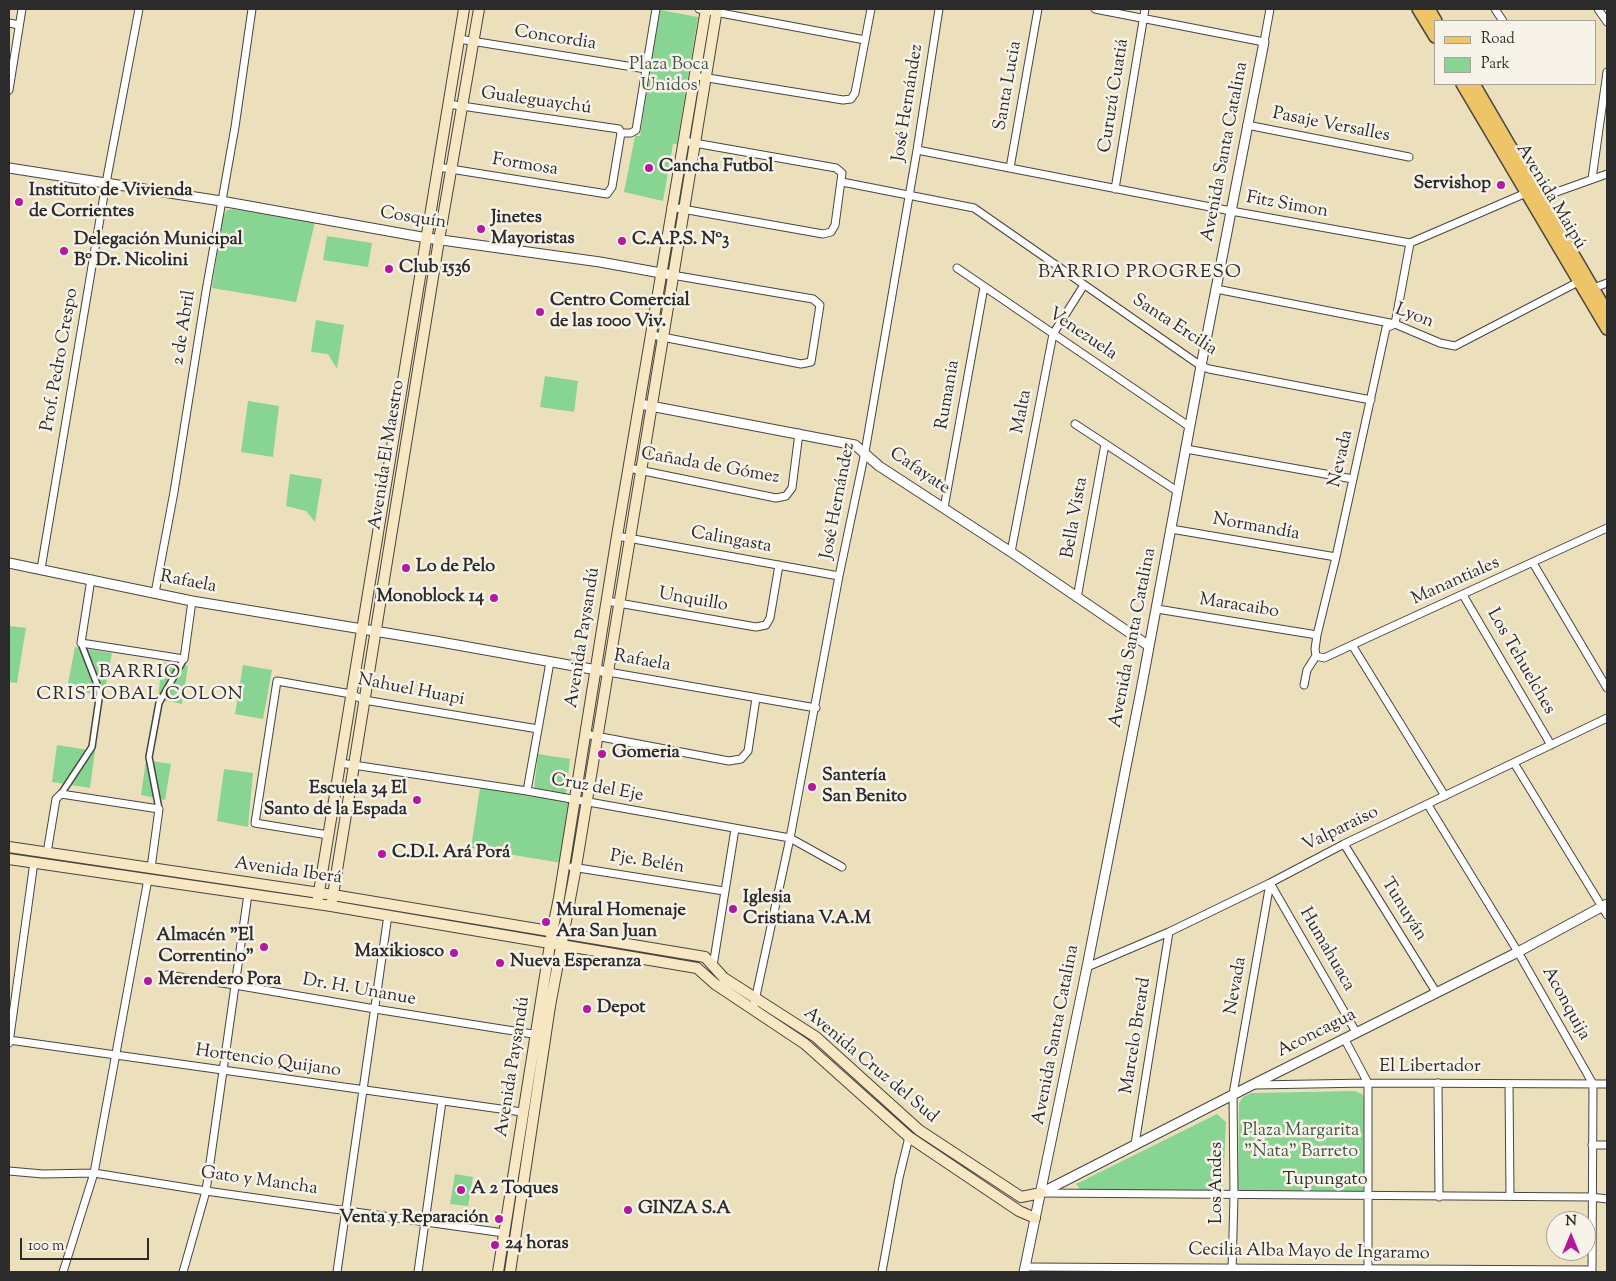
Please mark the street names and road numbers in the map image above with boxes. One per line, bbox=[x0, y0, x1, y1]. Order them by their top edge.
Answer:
street label: Concordia bbox=[513, 22, 597, 56]
street label: Curuzú Cuatiá bbox=[1095, 37, 1135, 155]
street label: Santa Lucia bbox=[991, 40, 1027, 132]
street label: José Hernández bbox=[889, 43, 929, 163]
street label: Avenida Santa Catalina bbox=[1198, 60, 1254, 244]
street label: Gualeguaychú bbox=[479, 84, 593, 120]
street label: Pasaje Versalles bbox=[1270, 104, 1392, 148]
street label: Avenida Maipú bbox=[1510, 140, 1590, 254]
street label: Formosa bbox=[491, 150, 559, 182]
street label: Fitz Simon bbox=[1244, 188, 1330, 224]
street label: Cosquín bbox=[378, 203, 448, 235]
street label: Prof. Pedro Crespo bbox=[38, 287, 84, 433]
street label: 2 de Abril bbox=[168, 289, 202, 367]
street label: Santa Ercilia bbox=[1127, 291, 1221, 361]
street label: Lyon bbox=[1392, 300, 1436, 334]
street label: Venezuela bbox=[1043, 304, 1121, 366]
street label: Rumania bbox=[932, 359, 966, 431]
street label: Avenida El Maestro bbox=[365, 379, 411, 531]
street label: Malta bbox=[1008, 388, 1038, 436]
street label: Nevada bbox=[1325, 428, 1359, 490]
street label: José Hernández bbox=[817, 441, 861, 561]
street label: Cañada de Gómez bbox=[639, 444, 781, 490]
street label: Cafayate bbox=[885, 444, 953, 500]
street label: Bella Vista bbox=[1058, 476, 1094, 560]
street label: Normandía bbox=[1211, 510, 1301, 546]
street label: Calingasta bbox=[689, 523, 773, 559]
street label: Avenida Santa Catalina bbox=[1106, 546, 1162, 730]
street label: Manantiales bbox=[1409, 553, 1503, 611]
street label: Avenida Paysandú bbox=[562, 566, 606, 710]
street label: Rafaela bbox=[158, 567, 218, 599]
street label: Unquillo bbox=[657, 584, 729, 618]
street label: Maracaibo bbox=[1198, 590, 1280, 624]
street label: Los Tehuelches bbox=[1481, 605, 1559, 719]
street label: Rafaela bbox=[612, 646, 672, 678]
street label: Nahuel Huapi bbox=[356, 670, 466, 712]
street label: Cruz del Eje bbox=[549, 770, 645, 808]
street label: Valparaiso bbox=[1300, 802, 1382, 858]
street label: Pje. Belén bbox=[608, 846, 686, 880]
street label: Avenida Iberá bbox=[233, 854, 343, 890]
street label: Tunuyán bbox=[1375, 875, 1431, 945]
street label: Humahuaca bbox=[1293, 904, 1359, 996]
street label: Avenida Santa Catalina bbox=[1029, 943, 1085, 1127]
street label: Nevada bbox=[1221, 955, 1253, 1017]
street label: Aconquija bbox=[1536, 963, 1594, 1045]
street label: Dr. H. Unanue bbox=[301, 970, 417, 1012]
street label: Marcelo Breard bbox=[1117, 976, 1157, 1096]
street label: Avenida Paysandú bbox=[492, 995, 536, 1139]
street label: Avenida Cruz del Sud bbox=[798, 1003, 942, 1129]
street label: Aconcagua bbox=[1274, 1005, 1360, 1063]
street label: Hortencio Quijano bbox=[194, 1041, 342, 1083]
street label: El Libertador bbox=[1379, 1057, 1481, 1079]
street label: Los Andes bbox=[1207, 1142, 1229, 1224]
street label: Gato y Mancha bbox=[199, 1163, 319, 1201]
street label: Tupungato bbox=[1282, 1170, 1368, 1192]
street label: Cecilia Alba Mayo de Ingaramo bbox=[1188, 1240, 1430, 1266]

